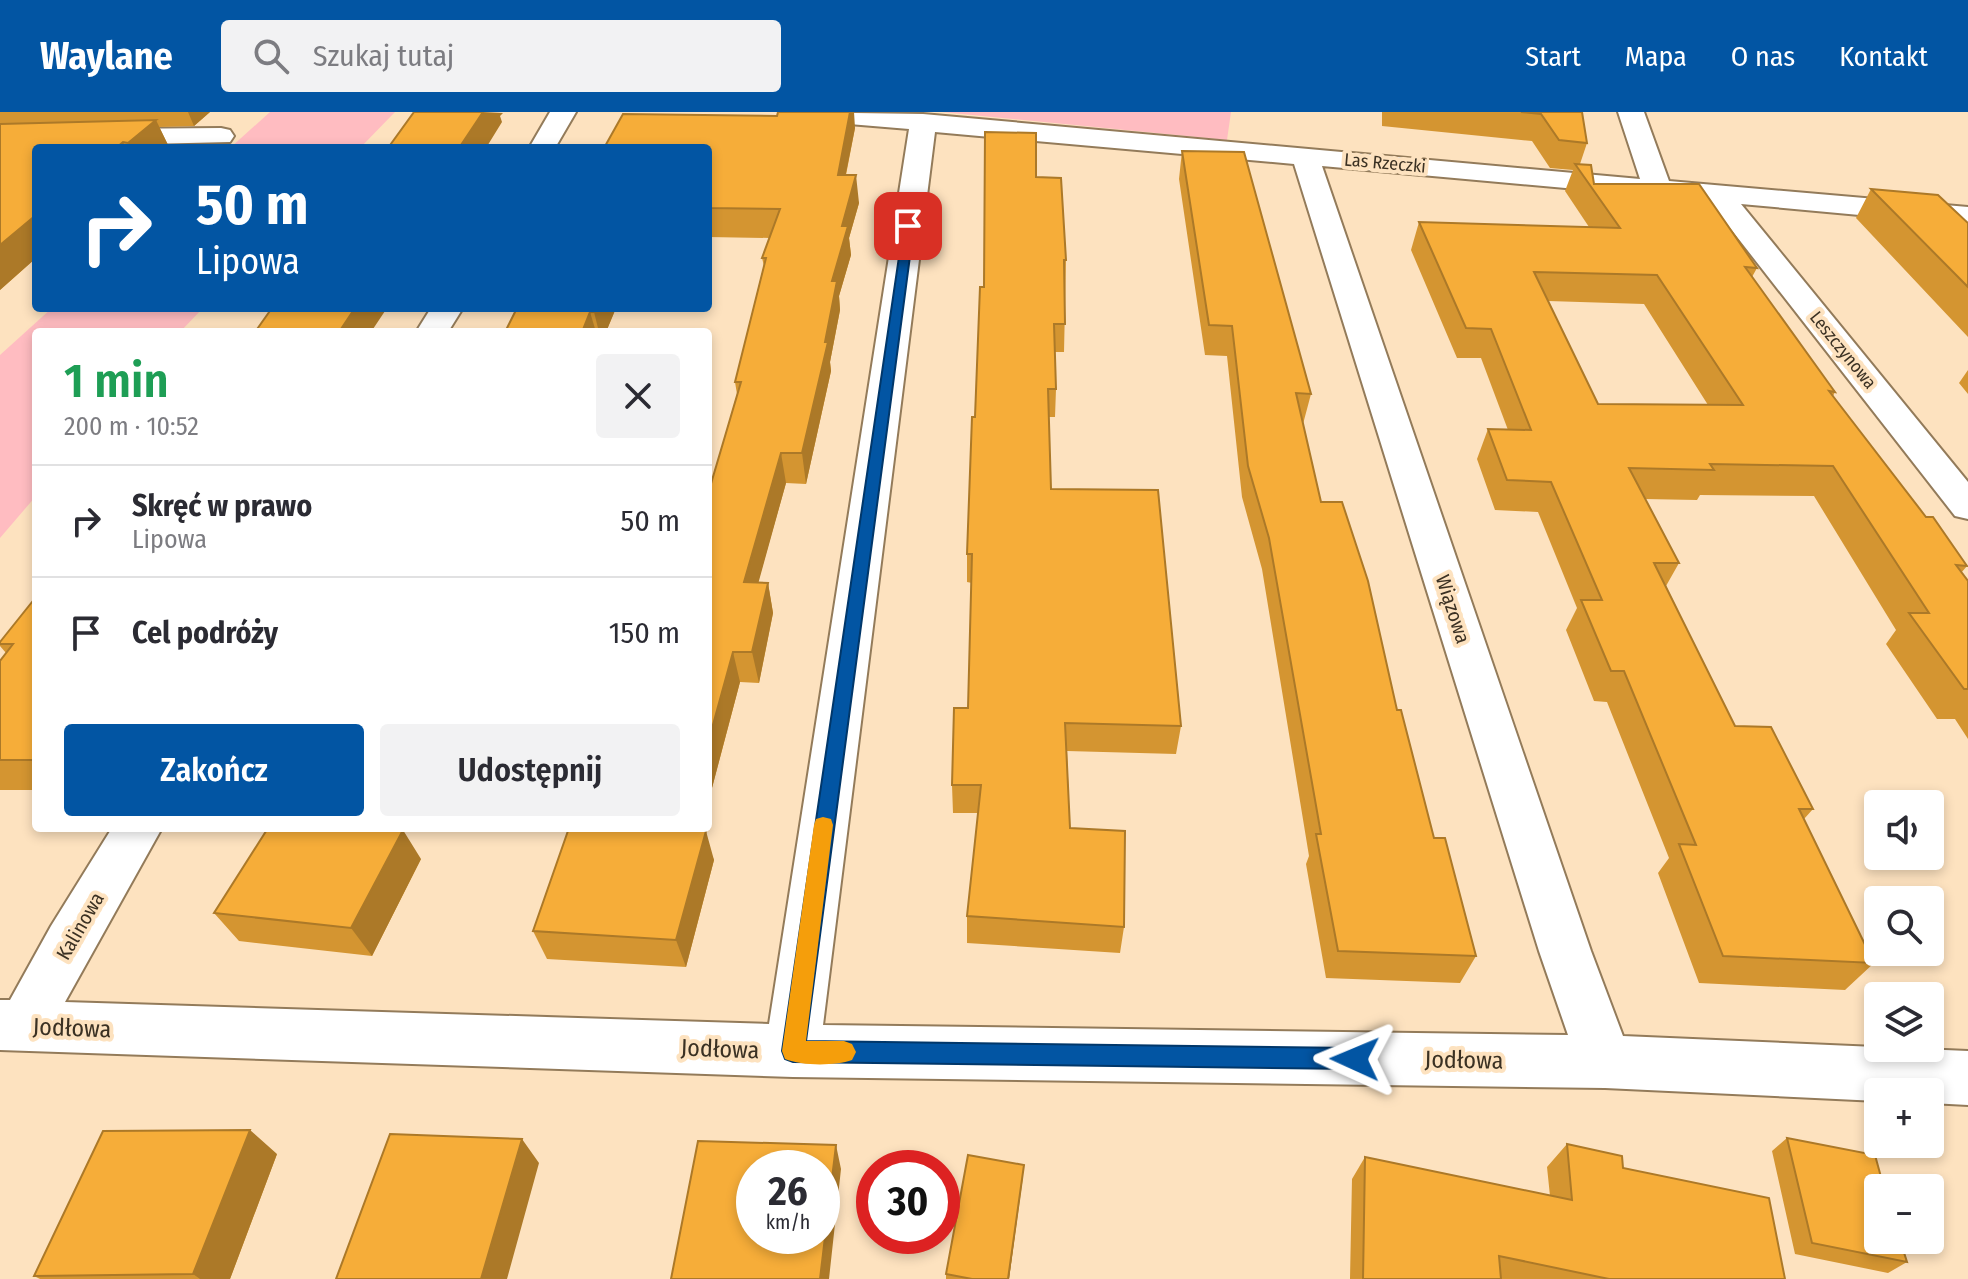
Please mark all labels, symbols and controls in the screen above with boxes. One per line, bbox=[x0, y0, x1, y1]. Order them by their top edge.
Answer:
search box bbox=[221, 20, 781, 92]
text: Waylane bbox=[40, 33, 173, 79]
icon: search bbox=[249, 34, 293, 78]
text: Szukaj tutaj bbox=[313, 38, 454, 74]
text: Start bbox=[1525, 40, 1581, 73]
text: Mapa bbox=[1625, 40, 1687, 73]
text: O nas bbox=[1731, 40, 1795, 73]
text: Kontakt bbox=[1839, 40, 1928, 73]
street label: Las Rzeczki bbox=[1343, 148, 1427, 178]
text: 50 m bbox=[196, 172, 308, 239]
icon: right bbox=[64, 176, 168, 280]
pin bbox=[874, 192, 942, 260]
icon: arrive bbox=[886, 204, 930, 248]
text: Lipowa bbox=[196, 240, 300, 284]
street label: Leszczynowa bbox=[1805, 307, 1881, 393]
text: 1 min bbox=[64, 352, 169, 410]
button: close bbox=[596, 354, 680, 438]
text: 200 m · 10:52 bbox=[64, 411, 199, 442]
text: Skręć w prawo bbox=[132, 488, 312, 524]
icon: right bbox=[64, 499, 108, 543]
text: 50 m bbox=[620, 503, 680, 539]
text: Lipowa bbox=[132, 524, 207, 555]
street label: Wiązowa bbox=[1431, 572, 1475, 646]
icon: arrive bbox=[64, 611, 108, 655]
text: Cel podróży bbox=[132, 615, 278, 651]
text: 150 m bbox=[609, 615, 680, 651]
button: Zakończ bbox=[64, 724, 364, 816]
button: Udostępnij bbox=[380, 724, 680, 816]
map controls bbox=[1864, 790, 1944, 1254]
button: sound bbox=[1864, 790, 1944, 870]
button: search bbox=[1864, 886, 1944, 966]
street label: Kalinowa bbox=[51, 888, 109, 964]
button: layers bbox=[1864, 982, 1944, 1062]
street label: Jodłowa bbox=[32, 1013, 112, 1043]
position arrow bbox=[1313, 1017, 1397, 1101]
street label: Jodłowa bbox=[680, 1034, 760, 1064]
street label: Jodłowa bbox=[1424, 1045, 1504, 1075]
button: + bbox=[1864, 1078, 1944, 1158]
speed limit sign: 30 bbox=[856, 1150, 960, 1254]
text: 26 bbox=[768, 1168, 808, 1216]
button: − bbox=[1864, 1174, 1944, 1254]
text: km/h bbox=[766, 1210, 810, 1234]

